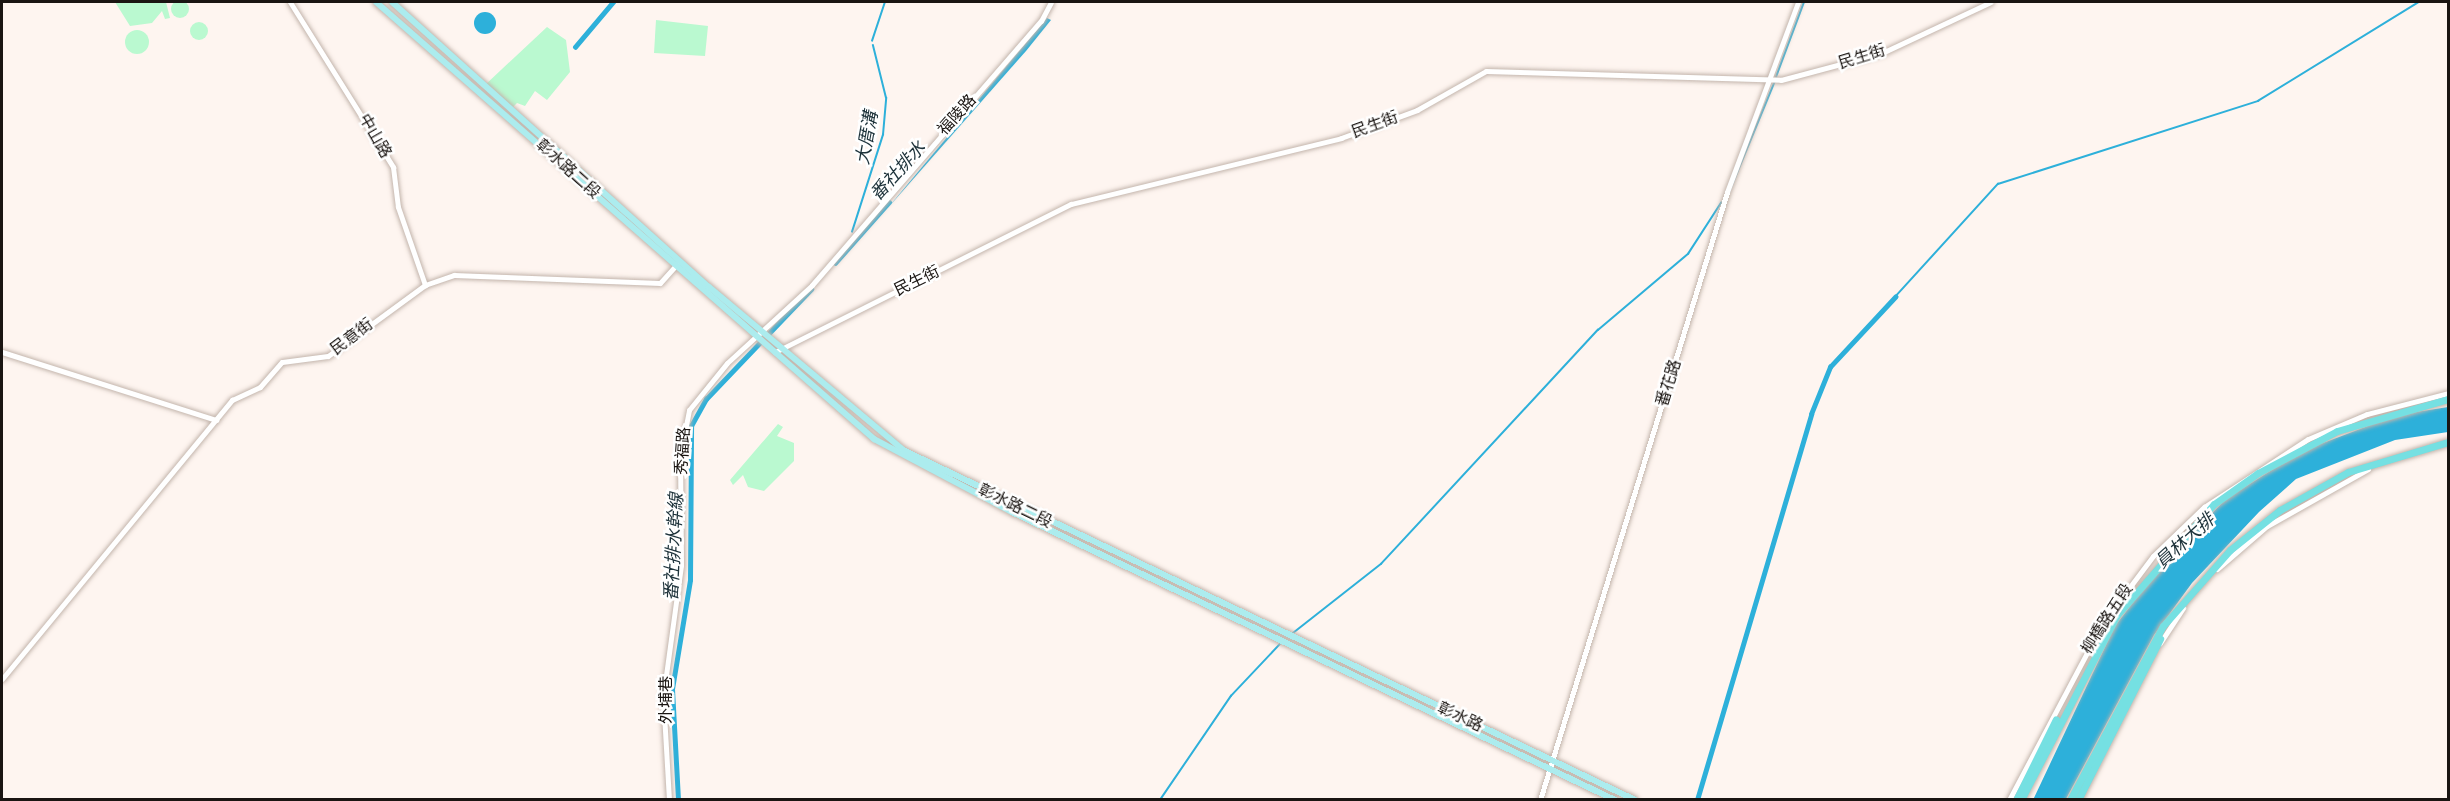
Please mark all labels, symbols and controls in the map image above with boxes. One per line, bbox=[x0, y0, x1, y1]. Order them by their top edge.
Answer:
street label: 民生街 bbox=[1836, 41, 1888, 73]
street label: 福陵路 bbox=[934, 91, 980, 139]
street label: 民生街 bbox=[1349, 108, 1401, 142]
street label: 中山路 bbox=[355, 110, 395, 162]
water label: 大厝溝 bbox=[852, 110, 882, 166]
street label: 彰水路二段 bbox=[532, 135, 604, 203]
water label: 番社排水 bbox=[866, 137, 930, 205]
street label: 民生街 bbox=[891, 262, 943, 300]
street label: 民意街 bbox=[327, 315, 377, 359]
street label: 番花路 bbox=[1653, 357, 1685, 409]
street label: 秀福路 bbox=[672, 426, 694, 476]
street label: 彰水路二段 bbox=[975, 480, 1055, 532]
water label: 番社排水幹線 bbox=[660, 493, 688, 601]
water label: 員林大排 bbox=[2151, 509, 2219, 573]
street label: 柳橋路五段 bbox=[2077, 580, 2137, 658]
street label: 外埔巷 bbox=[656, 676, 676, 724]
street label: 彰水路 bbox=[1434, 698, 1486, 736]

